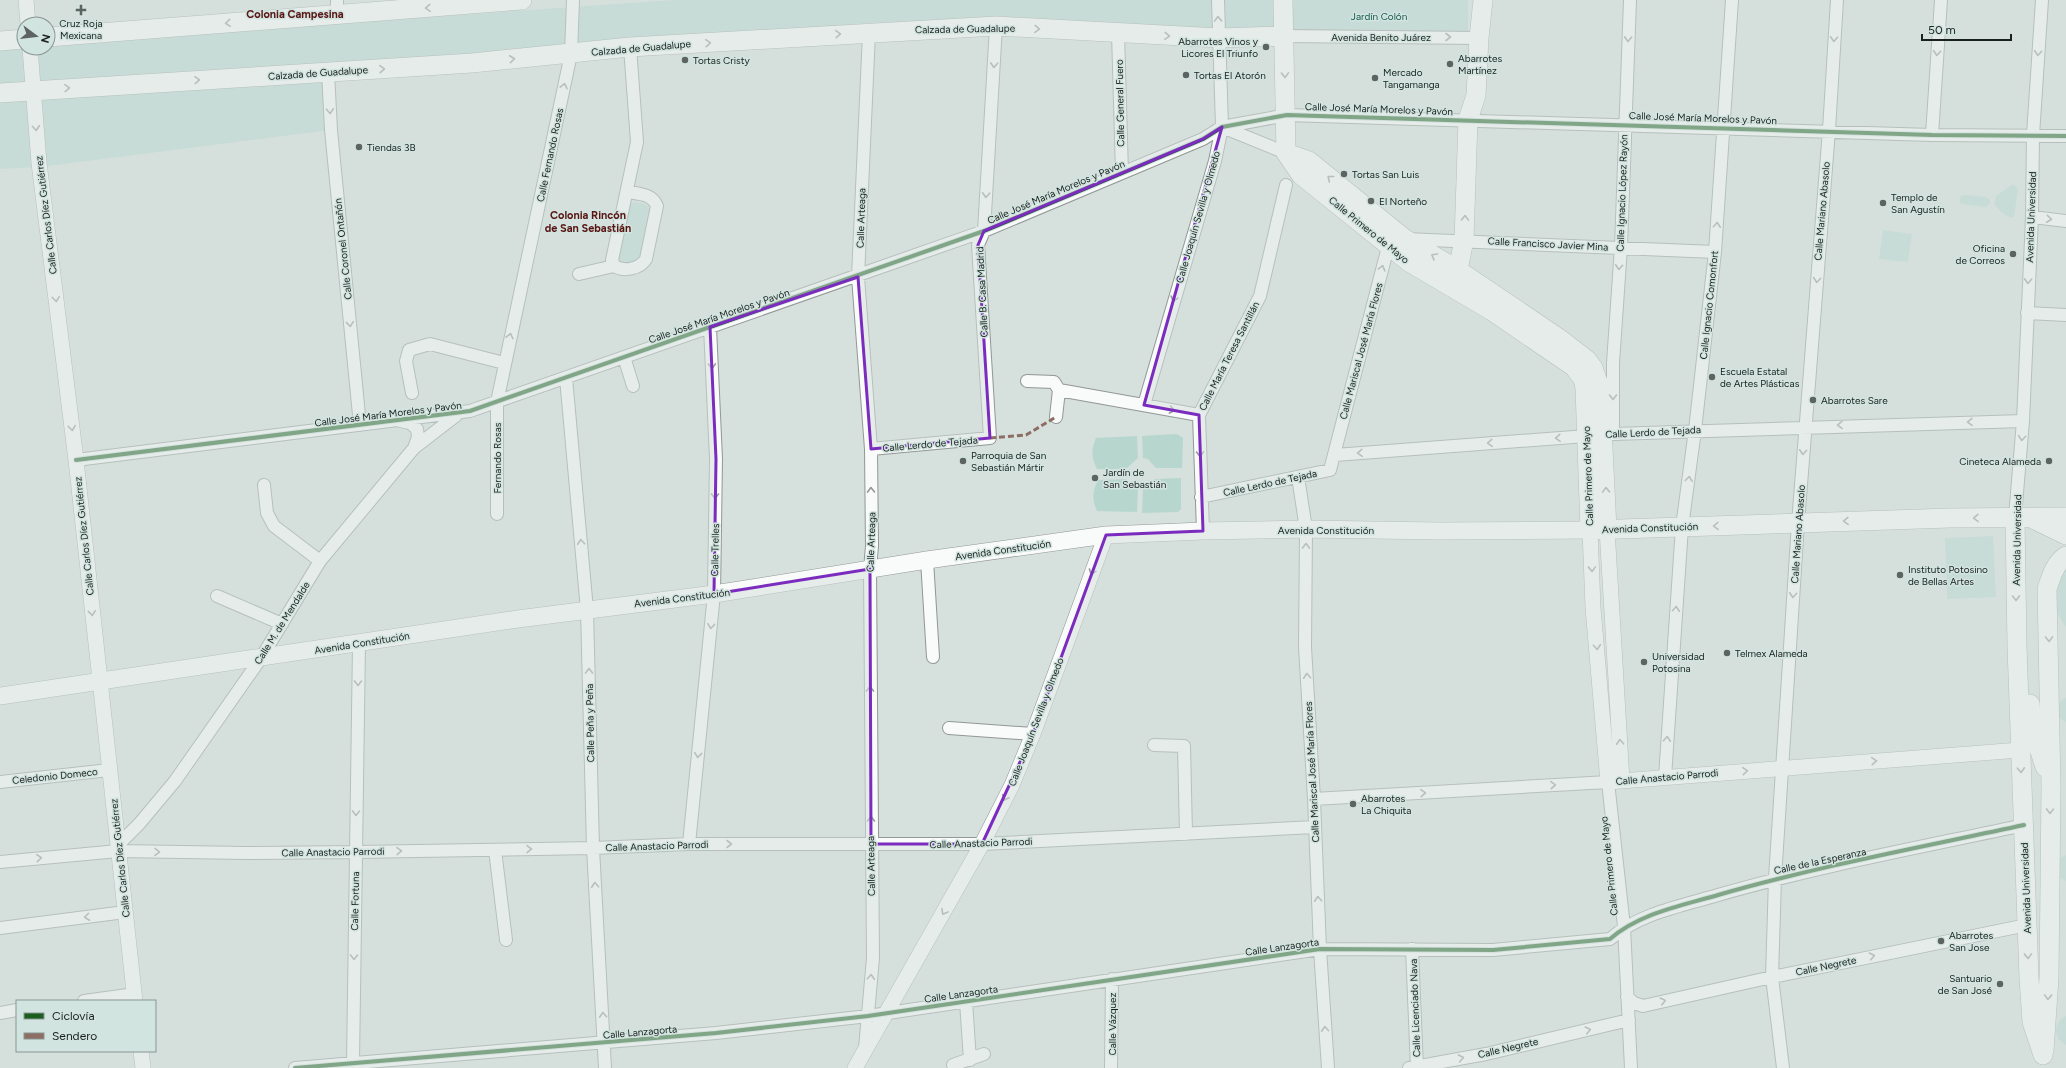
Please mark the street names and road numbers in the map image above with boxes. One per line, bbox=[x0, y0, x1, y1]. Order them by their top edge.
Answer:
street label: Calzada de Guadalupe bbox=[915, 22, 1016, 36]
street label: Avenida Benito Juárez bbox=[1331, 31, 1431, 44]
street label: Calzada de Guadalupe bbox=[591, 37, 692, 59]
street label: Calle General Fuero bbox=[1113, 59, 1127, 147]
street label: Calzada de Guadalupe bbox=[268, 63, 369, 83]
street label: Calle José María Morelos y Pavón bbox=[1305, 100, 1454, 118]
street label: Calle Fernando Rosas bbox=[534, 107, 566, 203]
street label: Calle José María Morelos y Pavón bbox=[1629, 109, 1778, 127]
street label: Calle Ignacio López Rayón bbox=[1613, 134, 1631, 252]
street label: Calle Joaquín Sevilla y Olmedo bbox=[1173, 149, 1223, 284]
street label: Calle Carlos Díez Gutiérrez bbox=[32, 155, 60, 275]
street label: Calle José María Morelos y Pavón bbox=[985, 157, 1127, 227]
street label: Calle Mariano Abasolo bbox=[1811, 161, 1833, 261]
street label: Avenida Universidad bbox=[2023, 171, 2039, 263]
street label: Calle Arteaga bbox=[853, 188, 869, 248]
street label: Calle Primero de Mayo bbox=[1326, 194, 1412, 267]
street label: Calle Coronel Ontañón bbox=[331, 197, 355, 300]
street label: Calle Francisco Javier Mina bbox=[1487, 234, 1609, 254]
street label: Calle B. Casa Madrid bbox=[973, 246, 991, 338]
street label: Calle Ignacio Comonfort bbox=[1697, 250, 1721, 360]
street label: Calle Mariscal José María Flores bbox=[1336, 281, 1386, 421]
street label: Calle José María Morelos y Pavón bbox=[647, 286, 792, 346]
street label: Calle María Teresa Santillán bbox=[1196, 299, 1262, 413]
street label: Calle José María Morelos y Pavón bbox=[314, 398, 463, 429]
street label: Fernando Rosas bbox=[491, 422, 504, 494]
street label: Calle Lerdo de Tejada bbox=[1605, 423, 1701, 441]
street label: Calle Primero de Mayo bbox=[1580, 426, 1596, 526]
street label: Calle Lerdo de Tejada bbox=[882, 433, 978, 455]
street label: Calle Lerdo de Tejada bbox=[1222, 467, 1318, 499]
street label: Calle Carlos Díez Gutiérrez bbox=[71, 476, 97, 596]
street label: Calle Mariano Abasolo bbox=[1788, 484, 1808, 584]
street label: Avenida Universidad bbox=[2010, 494, 2024, 586]
street label: Calle Arteaga bbox=[863, 512, 879, 572]
street label: Avenida Constitución bbox=[1602, 520, 1699, 536]
street label: Calle Trelles bbox=[708, 523, 722, 577]
street label: Avenida Constitución bbox=[1278, 524, 1375, 537]
street label: Avenida Constitución bbox=[954, 537, 1052, 563]
street label: Calle M. de Mendalde bbox=[251, 579, 313, 667]
street label: Avenida Constitución bbox=[633, 586, 731, 610]
street label: Avenida Constitución bbox=[313, 629, 411, 657]
street label: Calle Joaquín Sevilla y Olmedo bbox=[1005, 656, 1067, 788]
street label: Calle Peña y Peña bbox=[583, 684, 597, 762]
street label: Calle Mariscal José María Flores bbox=[1302, 701, 1322, 843]
street label: Celedonio Domeco bbox=[12, 765, 99, 787]
street label: Calle Anastacio Parrodi bbox=[1615, 766, 1719, 788]
street label: Calle Carlos Díez Gutiérrez bbox=[107, 798, 133, 918]
street label: Calle Primero de Mayo bbox=[1597, 815, 1621, 916]
street label: Calle Anastacio Parrodi bbox=[929, 835, 1033, 851]
street label: Calle Arteaga bbox=[864, 836, 878, 896]
street label: Calle Anastacio Parrodi bbox=[605, 838, 709, 854]
street label: Avenida Universidad bbox=[2018, 842, 2034, 934]
street label: Calle Anastacio Parrodi bbox=[281, 845, 385, 859]
street label: Calle de la Esperanza bbox=[1773, 845, 1867, 877]
street label: Calle Fortuna bbox=[348, 871, 362, 931]
street label: Calle Lanzagorta bbox=[1244, 935, 1320, 959]
street label: Calle Negrete bbox=[1794, 953, 1858, 979]
street label: Calle Licenciado Nava bbox=[1407, 959, 1423, 1057]
street label: Calle Lanzagorta bbox=[923, 982, 999, 1006]
street label: Calle Vázquez bbox=[1106, 992, 1119, 1055]
street label: Calle Lanzagorta bbox=[602, 1022, 678, 1042]
street label: Calle Negrete bbox=[1476, 1035, 1540, 1061]

